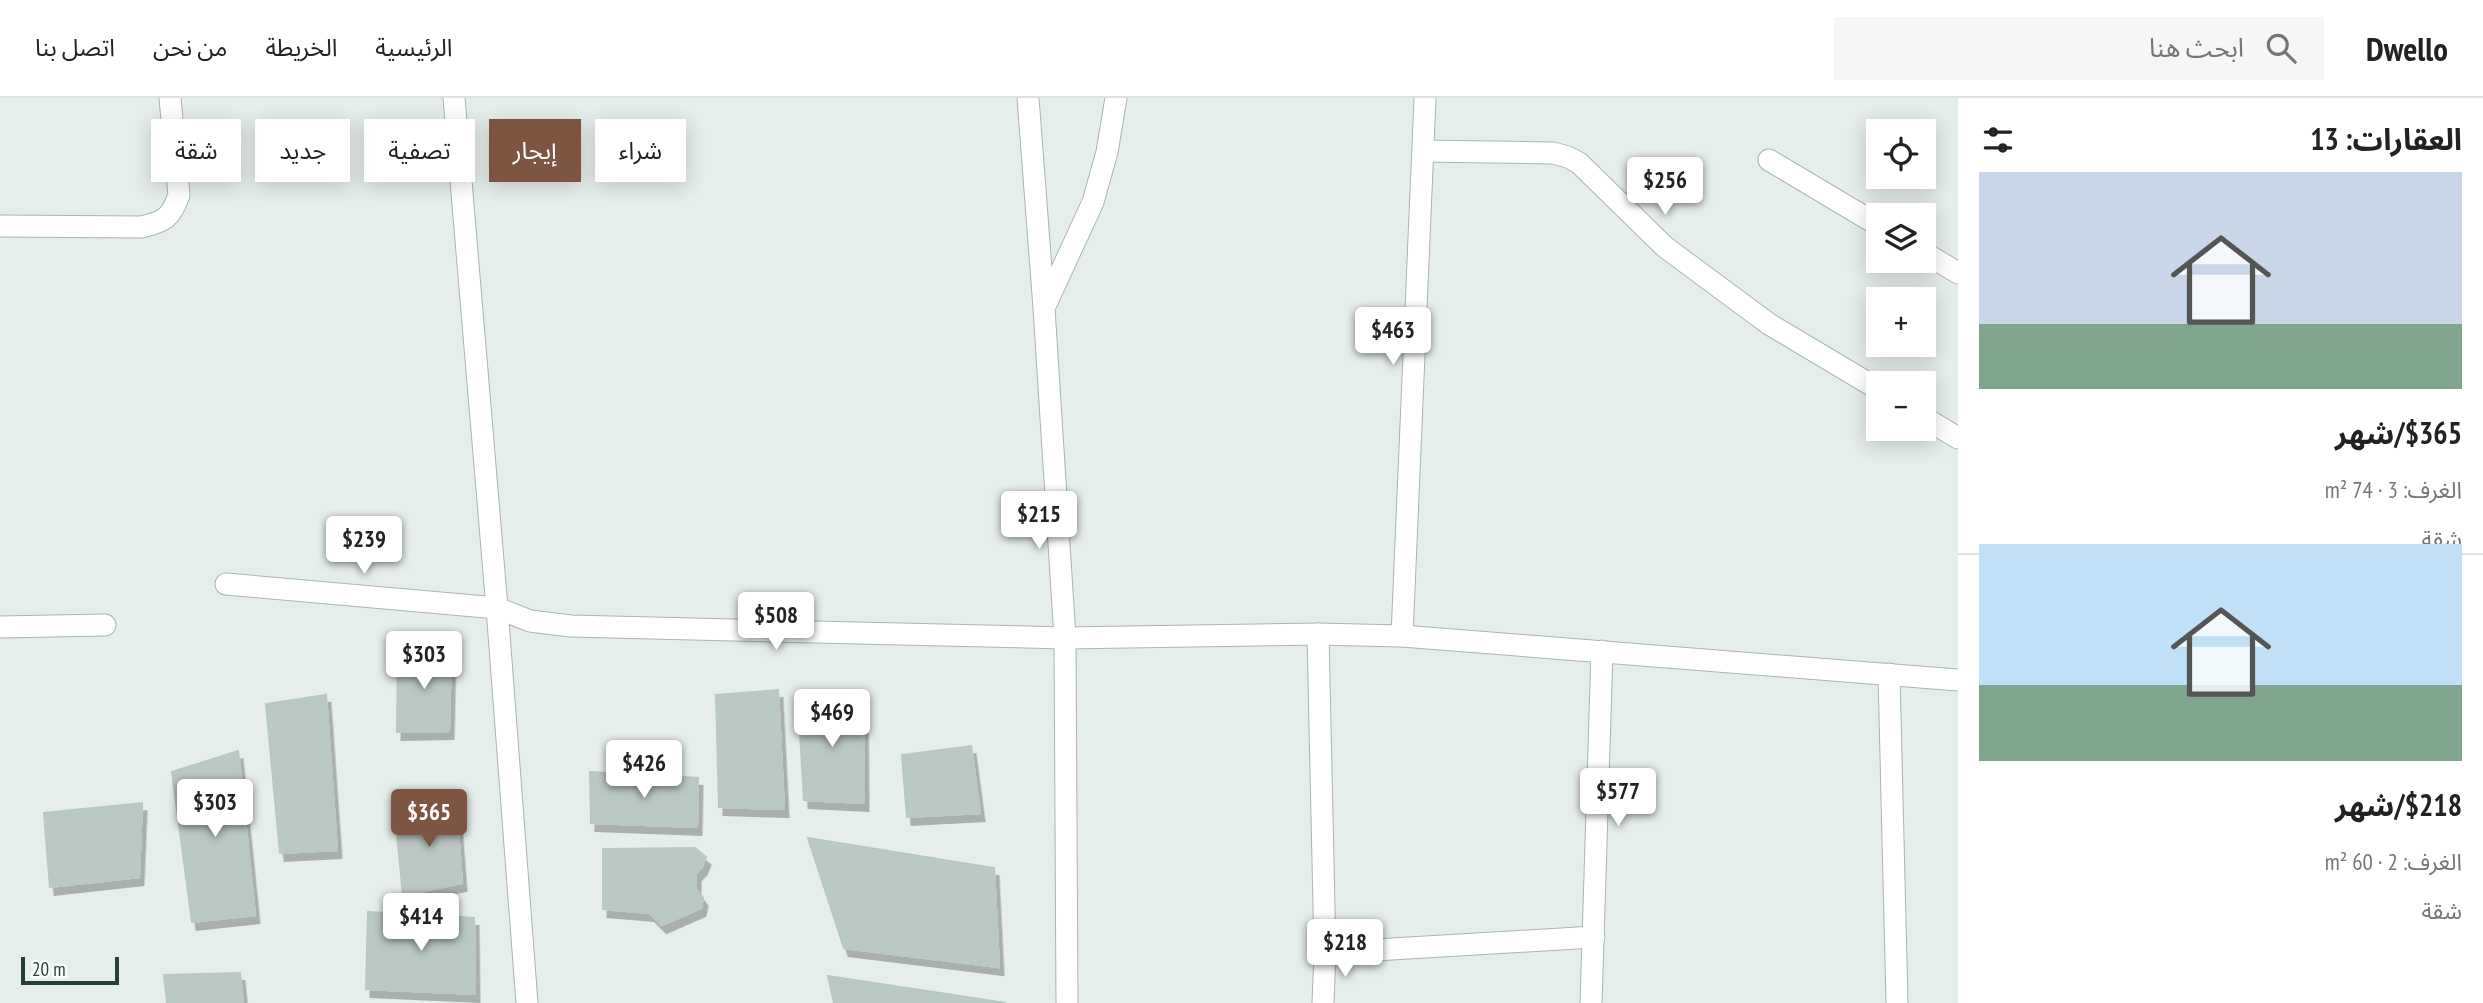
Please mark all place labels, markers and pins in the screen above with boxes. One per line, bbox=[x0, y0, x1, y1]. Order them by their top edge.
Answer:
pin: $256 bbox=[1624, 158, 1706, 217]
pin: $463 bbox=[1352, 308, 1434, 367]
pin: $215 bbox=[998, 491, 1080, 551]
pin: $239 bbox=[323, 517, 405, 576]
pin: $508 bbox=[735, 592, 817, 652]
pin: $303 bbox=[383, 632, 465, 691]
pin: $469 bbox=[791, 690, 873, 749]
pin: $426 bbox=[603, 740, 685, 800]
pin: $577 bbox=[1577, 768, 1659, 828]
pin: $303 bbox=[174, 780, 256, 839]
pin: $365 bbox=[388, 790, 470, 849]
pin: $414 bbox=[380, 894, 462, 953]
pin: $218 bbox=[1304, 920, 1386, 979]

